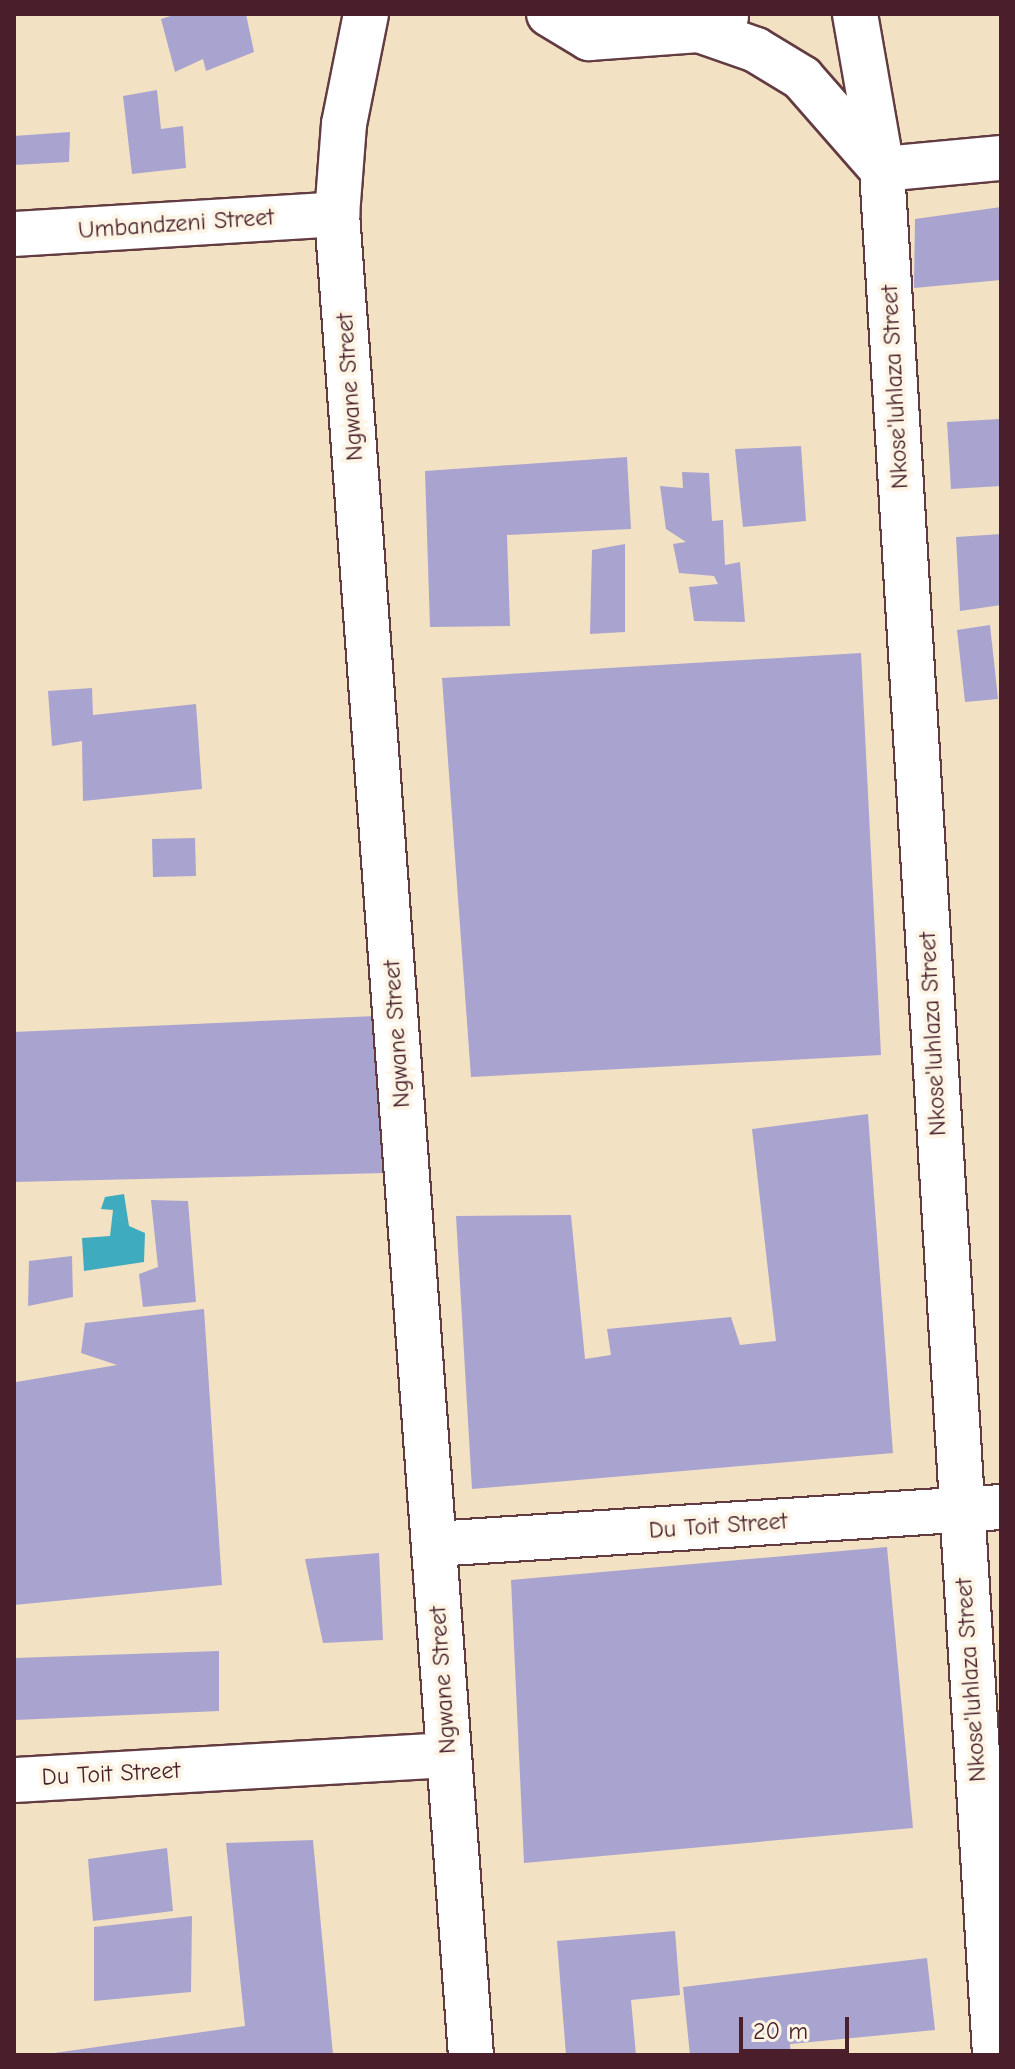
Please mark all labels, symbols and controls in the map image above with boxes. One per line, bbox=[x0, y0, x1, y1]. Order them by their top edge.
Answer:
street label: Umbandzeni Street bbox=[77, 203, 275, 245]
street label: Nkose'luhlaza Street bbox=[875, 284, 915, 490]
street label: Ngwane Street bbox=[330, 312, 370, 462]
street label: Nkose'luhlaza Street bbox=[913, 931, 953, 1137]
street label: Ngwane Street bbox=[377, 959, 417, 1109]
street label: Du Toit Street bbox=[648, 1507, 788, 1545]
street label: Nkose'luhlaza Street bbox=[950, 1577, 992, 1783]
street label: Ngwane Street bbox=[423, 1605, 463, 1755]
street label: Du Toit Street bbox=[41, 1756, 181, 1792]
scale bar bbox=[743, 2001, 853, 2051]
text: 20 m bbox=[753, 2017, 808, 2045]

